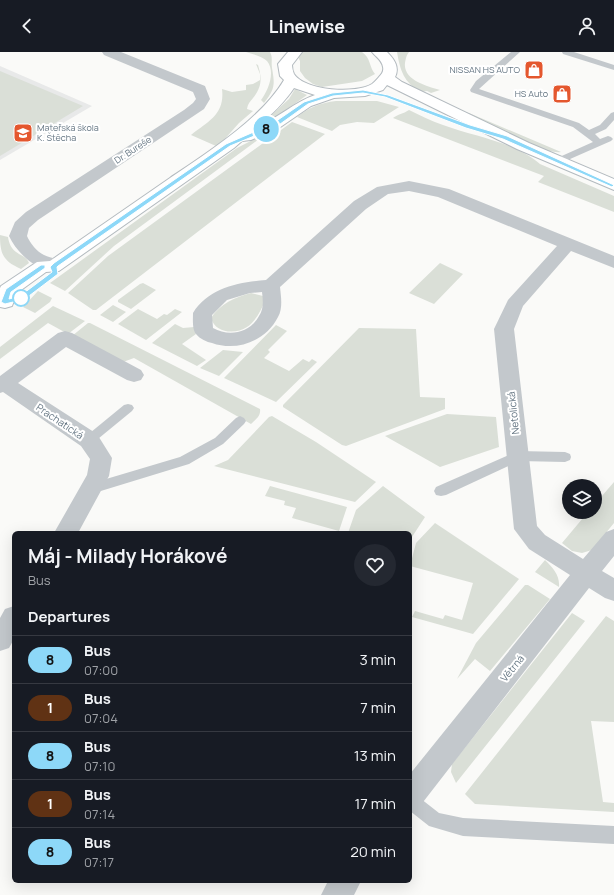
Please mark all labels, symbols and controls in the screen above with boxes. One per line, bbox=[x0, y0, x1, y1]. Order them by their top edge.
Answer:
text: Linewise bbox=[269, 14, 345, 38]
icon: back bbox=[16, 15, 38, 37]
icon: person bbox=[576, 15, 598, 37]
shop icon: NISSAN HS AUTO bbox=[523, 59, 545, 81]
place label: NISSAN HS AUTO bbox=[450, 63, 520, 76]
shop icon: HS Auto bbox=[551, 83, 573, 105]
place label: HS Auto bbox=[515, 87, 548, 100]
line badge: 8 bbox=[253, 116, 279, 142]
text: 8 bbox=[262, 119, 270, 138]
place label: Mateřská škola K. Štěcha bbox=[37, 121, 99, 144]
school or university icon: Mateřská škola K. Štěcha bbox=[12, 122, 34, 144]
street label: Dr. Bureše bbox=[112, 133, 154, 166]
unlabelled marker bbox=[12, 289, 30, 307]
street label: Netolická bbox=[504, 391, 522, 435]
street label: Prachatická bbox=[34, 400, 86, 442]
map controls bbox=[562, 479, 602, 519]
button: layers bbox=[562, 479, 602, 519]
text: Máj - Milady Horákové bbox=[28, 543, 227, 569]
button: heart bbox=[354, 544, 396, 586]
text: Bus bbox=[28, 571, 51, 589]
text: Departures bbox=[28, 606, 110, 627]
text: Bus bbox=[84, 640, 111, 661]
text: 3 min bbox=[360, 649, 396, 670]
text: 8 bbox=[46, 650, 54, 669]
street label: Větrná bbox=[497, 652, 527, 684]
text: 07:00 bbox=[84, 661, 118, 679]
text: Bus bbox=[84, 688, 111, 709]
text: 7 min bbox=[360, 697, 396, 718]
text: 1 bbox=[47, 698, 53, 717]
text: 07:04 bbox=[84, 709, 118, 727]
text: Bus bbox=[84, 736, 111, 757]
text: 13 min bbox=[354, 745, 396, 766]
text: 8 bbox=[46, 746, 54, 765]
text: 07:10 bbox=[84, 757, 115, 775]
text: Bus bbox=[84, 784, 111, 805]
text: 17 min bbox=[354, 793, 396, 814]
text: 1 bbox=[47, 794, 53, 813]
text: 07:14 bbox=[84, 805, 115, 823]
text: Bus bbox=[84, 832, 111, 853]
text: 20 min bbox=[350, 841, 396, 862]
text: 8 bbox=[46, 842, 54, 861]
text: 07:17 bbox=[84, 853, 114, 871]

